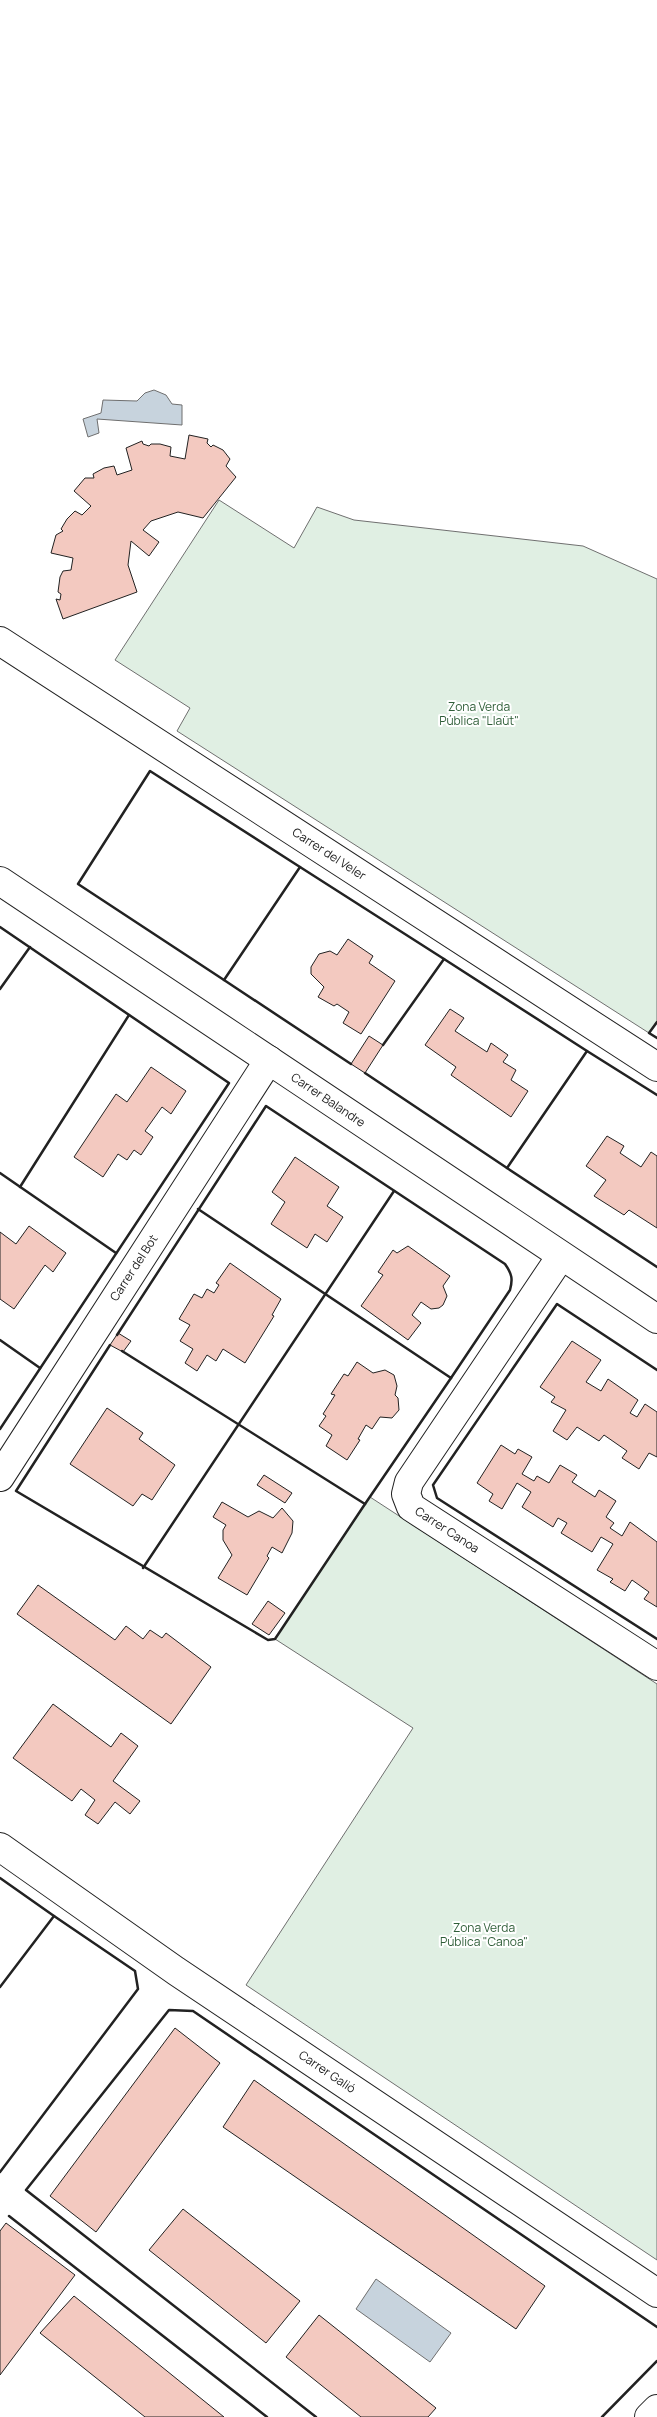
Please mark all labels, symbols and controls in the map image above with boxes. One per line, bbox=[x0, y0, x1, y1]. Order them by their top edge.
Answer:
park label: Zona Verda Pública "Llaüt" bbox=[439, 698, 519, 729]
street label: Carrer del Veler bbox=[289, 823, 370, 884]
street label: Carrer Balandre bbox=[288, 1068, 369, 1131]
street label: Carrer del Bot bbox=[106, 1231, 162, 1304]
street label: Carrer Canoa bbox=[412, 1502, 483, 1557]
park label: Zona Verda Pública "Canoa" bbox=[440, 1919, 528, 1950]
street label: Carrer Galió bbox=[295, 2046, 359, 2097]

